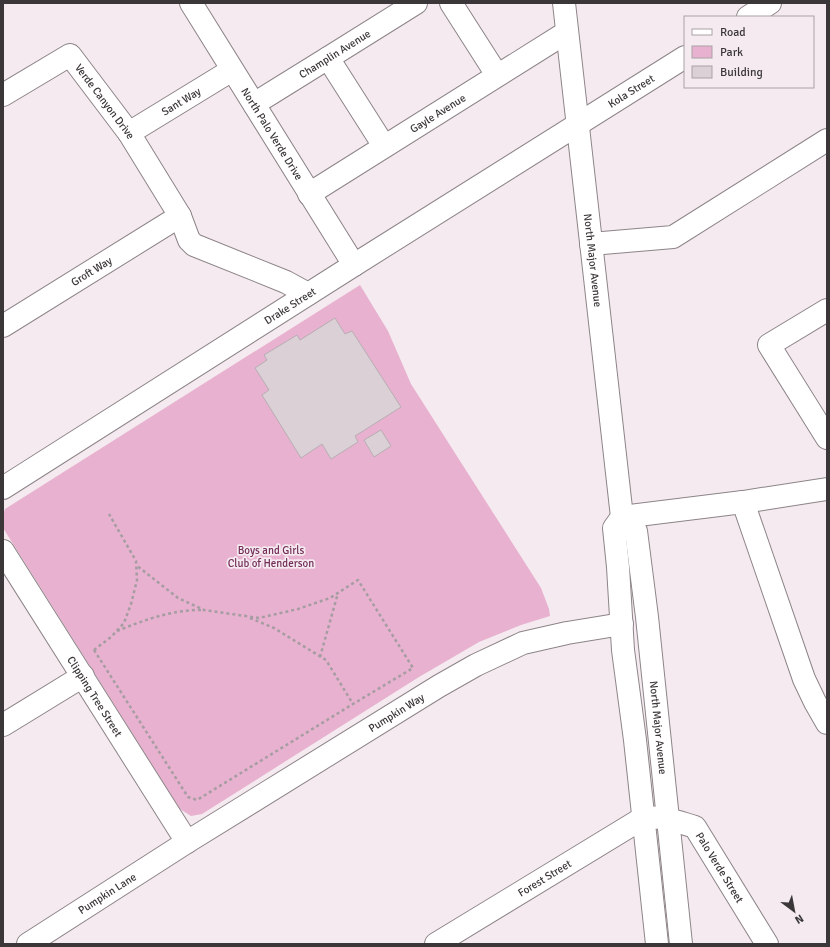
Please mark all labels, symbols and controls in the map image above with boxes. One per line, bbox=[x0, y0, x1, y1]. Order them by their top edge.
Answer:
legend bbox=[684, 16, 814, 88]
text: Road bbox=[720, 25, 746, 40]
street label: Champlin Avenue bbox=[296, 27, 373, 81]
text: Park bbox=[720, 45, 743, 60]
street label: Verde Canyon Drive bbox=[72, 61, 137, 141]
text: Building bbox=[720, 65, 763, 80]
street label: Kola Street bbox=[605, 72, 657, 110]
street label: Sant Way bbox=[159, 84, 204, 118]
street label: North Palo Verde Drive bbox=[239, 85, 306, 182]
street label: Gayle Avenue bbox=[408, 91, 468, 135]
street label: North Major Avenue bbox=[581, 213, 605, 308]
street label: Groft Way bbox=[68, 253, 115, 289]
street label: Drake Street bbox=[262, 284, 318, 327]
park label: Boys and Girls Club of Henderson bbox=[228, 544, 314, 570]
street label: Clipping Tree Street bbox=[65, 654, 125, 739]
street label: North Major Avenue bbox=[647, 680, 670, 775]
street label: Pumpkin Way bbox=[366, 690, 427, 735]
street label: Palo Verde Street bbox=[693, 830, 747, 905]
street label: Forest Street bbox=[515, 857, 574, 899]
street label: Pumpkin Lane bbox=[76, 870, 139, 917]
north arrow bbox=[774, 891, 814, 931]
text: N bbox=[792, 912, 806, 927]

